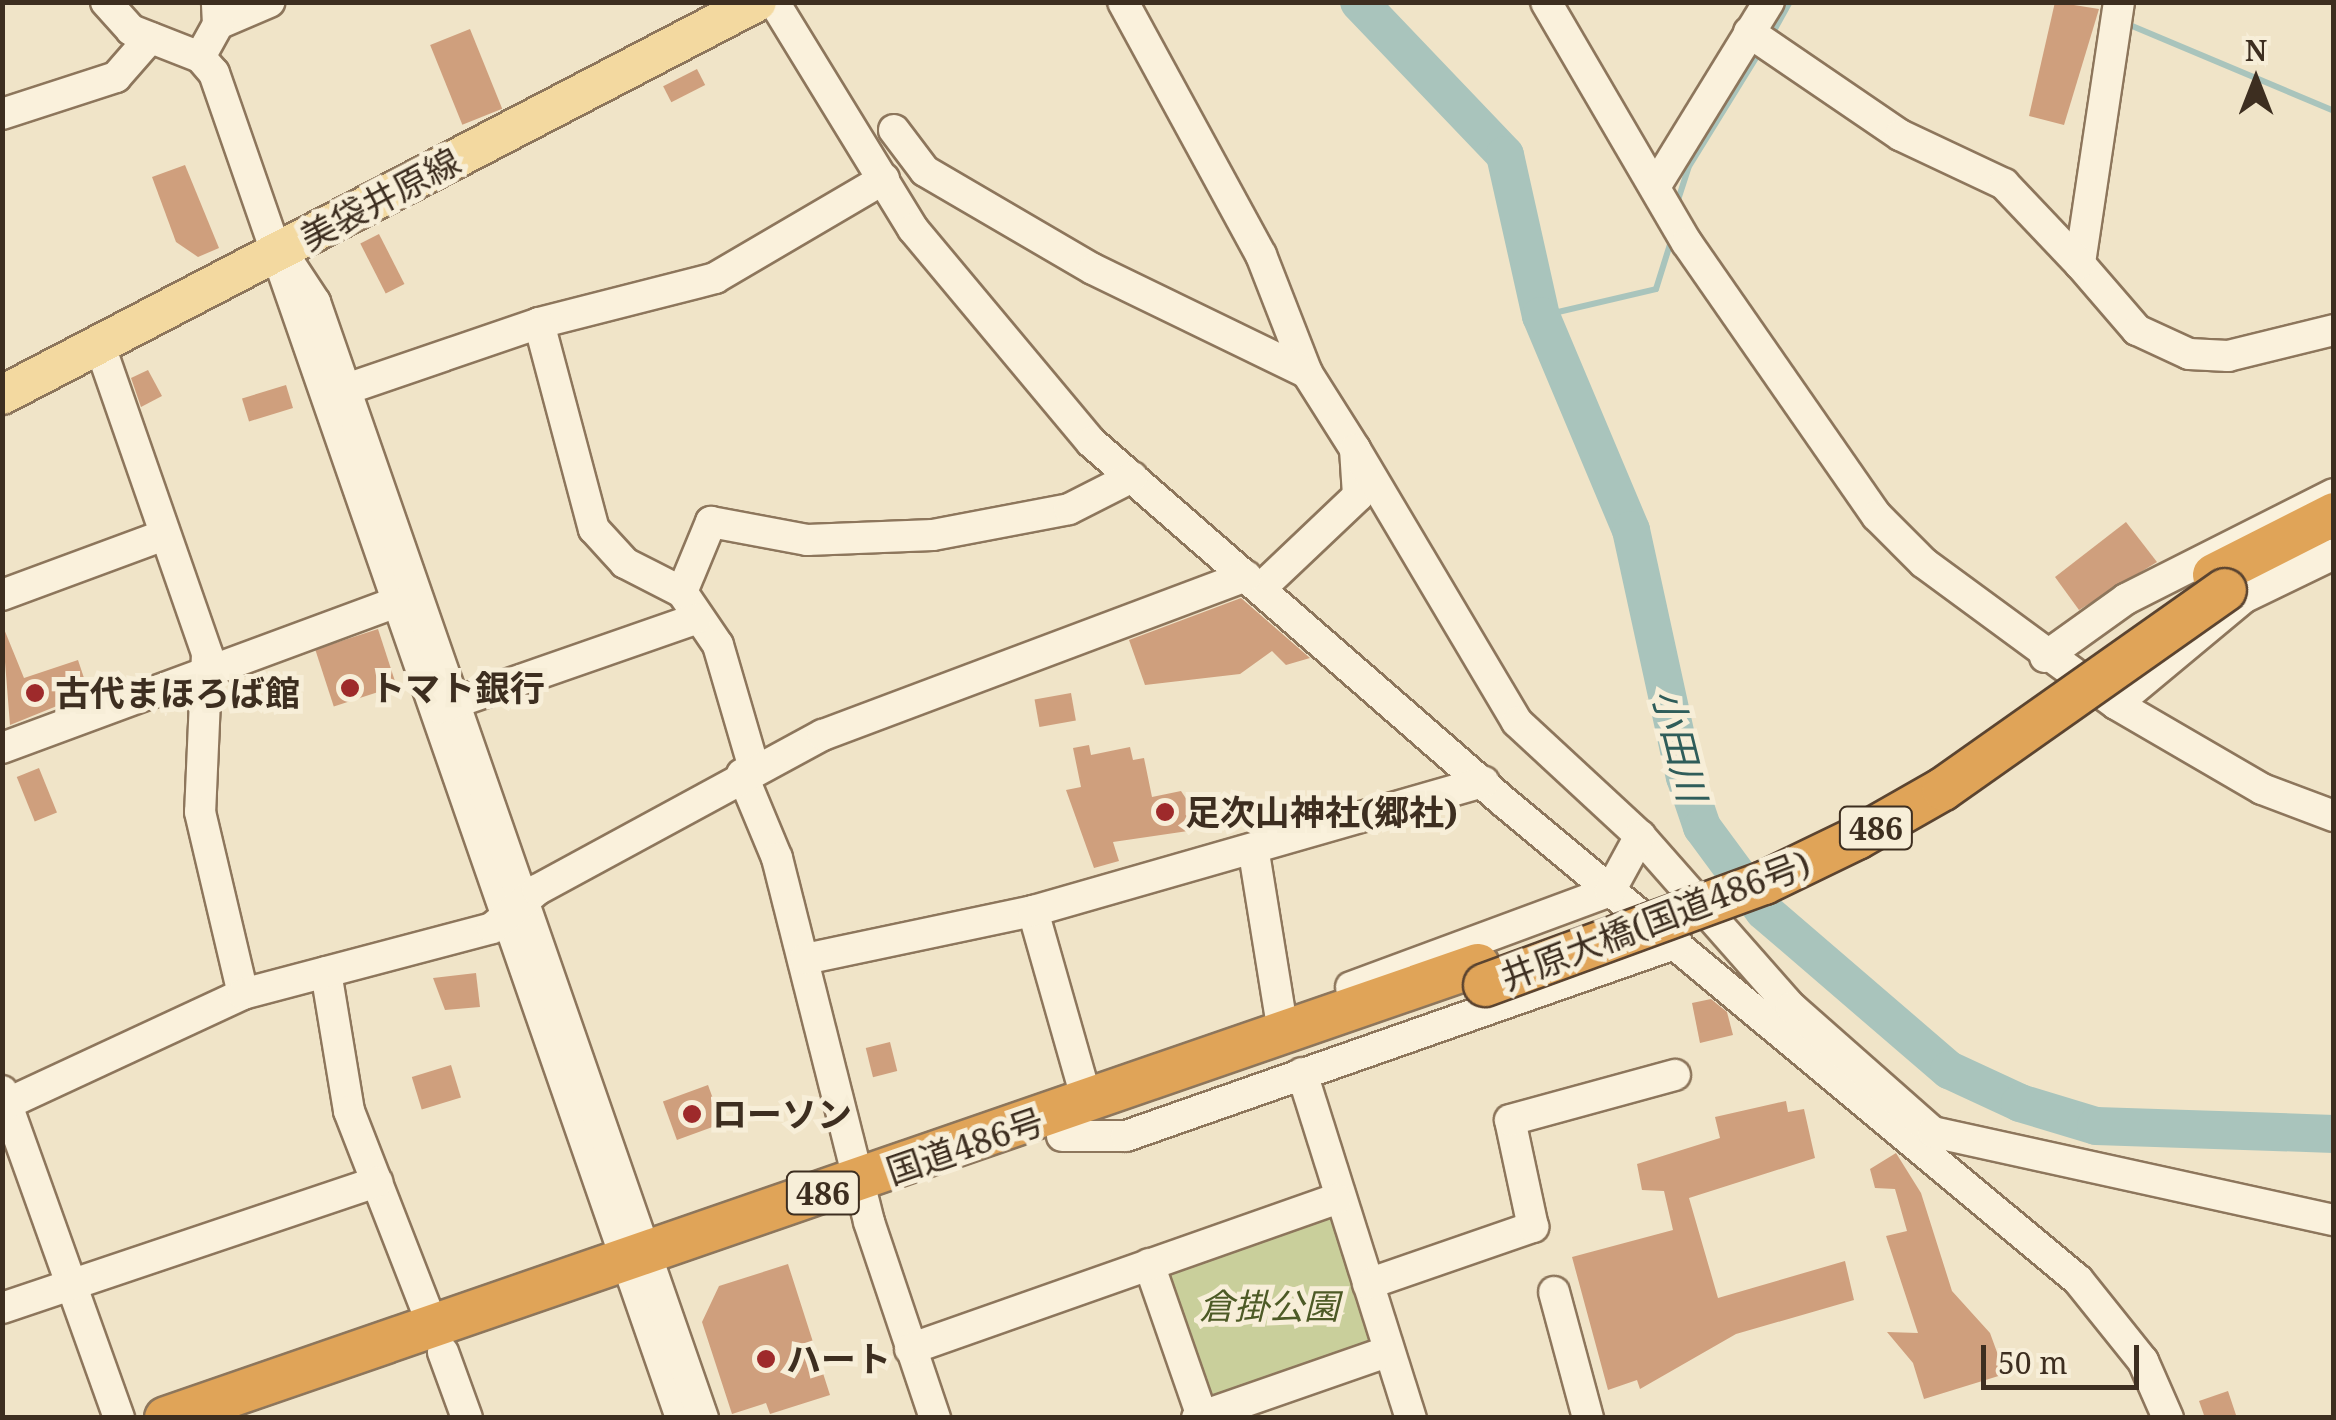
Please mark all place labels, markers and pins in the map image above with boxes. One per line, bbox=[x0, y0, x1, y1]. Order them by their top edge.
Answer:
place label: トマト銀行 bbox=[370, 667, 545, 709]
place label: 古代まほろば館 bbox=[55, 672, 300, 714]
marker: トマト銀行 bbox=[339, 677, 361, 699]
marker: 古代まほろば館 bbox=[24, 682, 46, 704]
place label: 足次山神社(郷社) bbox=[1185, 791, 1458, 833]
marker: 足次山神社(郷社) bbox=[1154, 801, 1176, 823]
place label: ローソン bbox=[712, 1093, 852, 1135]
marker: ローソン bbox=[681, 1103, 703, 1125]
place label: ハート bbox=[786, 1338, 891, 1380]
marker: ハート bbox=[755, 1348, 777, 1370]

